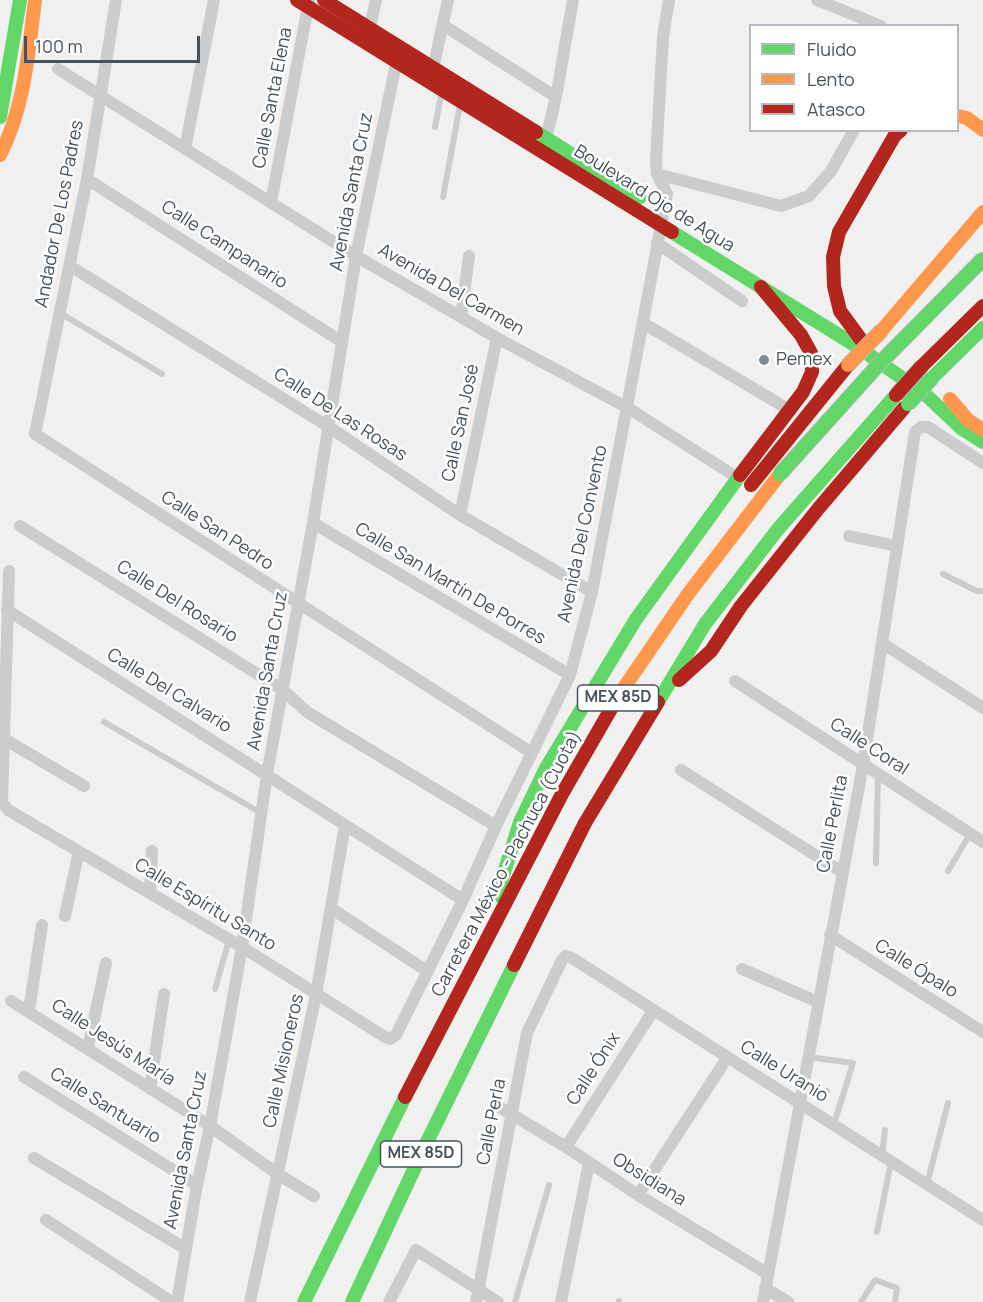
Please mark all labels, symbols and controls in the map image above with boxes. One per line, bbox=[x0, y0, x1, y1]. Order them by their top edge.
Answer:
scale bar bbox=[27, 24, 202, 62]
legend bbox=[749, 24, 959, 132]
street label: Calle Santa Elena bbox=[249, 26, 297, 170]
text: 100 m bbox=[35, 34, 83, 58]
text: Fluido bbox=[807, 37, 856, 61]
text: Lento bbox=[807, 67, 855, 91]
text: Atasco bbox=[807, 97, 865, 121]
street label: Avenida Santa Cruz bbox=[326, 111, 378, 273]
street label: Andador De Los Padres bbox=[31, 118, 89, 310]
street label: Boulevard Ojo de Agua bbox=[570, 141, 738, 257]
street label: Calle Campanario bbox=[157, 196, 291, 294]
street label: Avenida Del Carmen bbox=[374, 239, 528, 341]
place label: Pemex bbox=[776, 349, 832, 371]
marker: Pemex bbox=[757, 353, 771, 367]
street label: Calle San José bbox=[438, 362, 484, 484]
street label: Calle De Las Rosas bbox=[269, 364, 411, 466]
street label: Avenida Del Convento bbox=[554, 443, 612, 625]
street label: Calle San Pedro bbox=[157, 487, 277, 575]
street label: Calle San Martín De Porres bbox=[351, 518, 549, 650]
street label: Calle Del Rosario bbox=[113, 556, 241, 648]
street label: Avenida Santa Cruz bbox=[243, 590, 293, 752]
street label: Calle Del Calvario bbox=[103, 644, 235, 738]
road number: MEX 85D bbox=[578, 685, 658, 711]
street label: Calle Coral bbox=[826, 714, 912, 780]
street label: Carretera México - Pachuca (Cuota) bbox=[427, 727, 587, 1001]
street label: Calle Perlita bbox=[813, 773, 853, 875]
street label: Calle Espíritu Santo bbox=[130, 854, 280, 956]
street label: Calle Ópalo bbox=[870, 935, 962, 1003]
street label: Calle Misioneros bbox=[259, 992, 309, 1130]
street label: Calle Jesús María bbox=[47, 995, 179, 1091]
street label: Calle Ónix bbox=[562, 1028, 626, 1110]
street label: Calle Uranio bbox=[736, 1036, 832, 1108]
street label: Calle Santuario bbox=[46, 1063, 164, 1149]
street label: Avenida Santa Cruz bbox=[160, 1069, 212, 1231]
street label: Calle Perla bbox=[473, 1077, 511, 1167]
road number: MEX 85D bbox=[380, 1141, 462, 1167]
street label: Obsidiana bbox=[608, 1149, 690, 1211]

